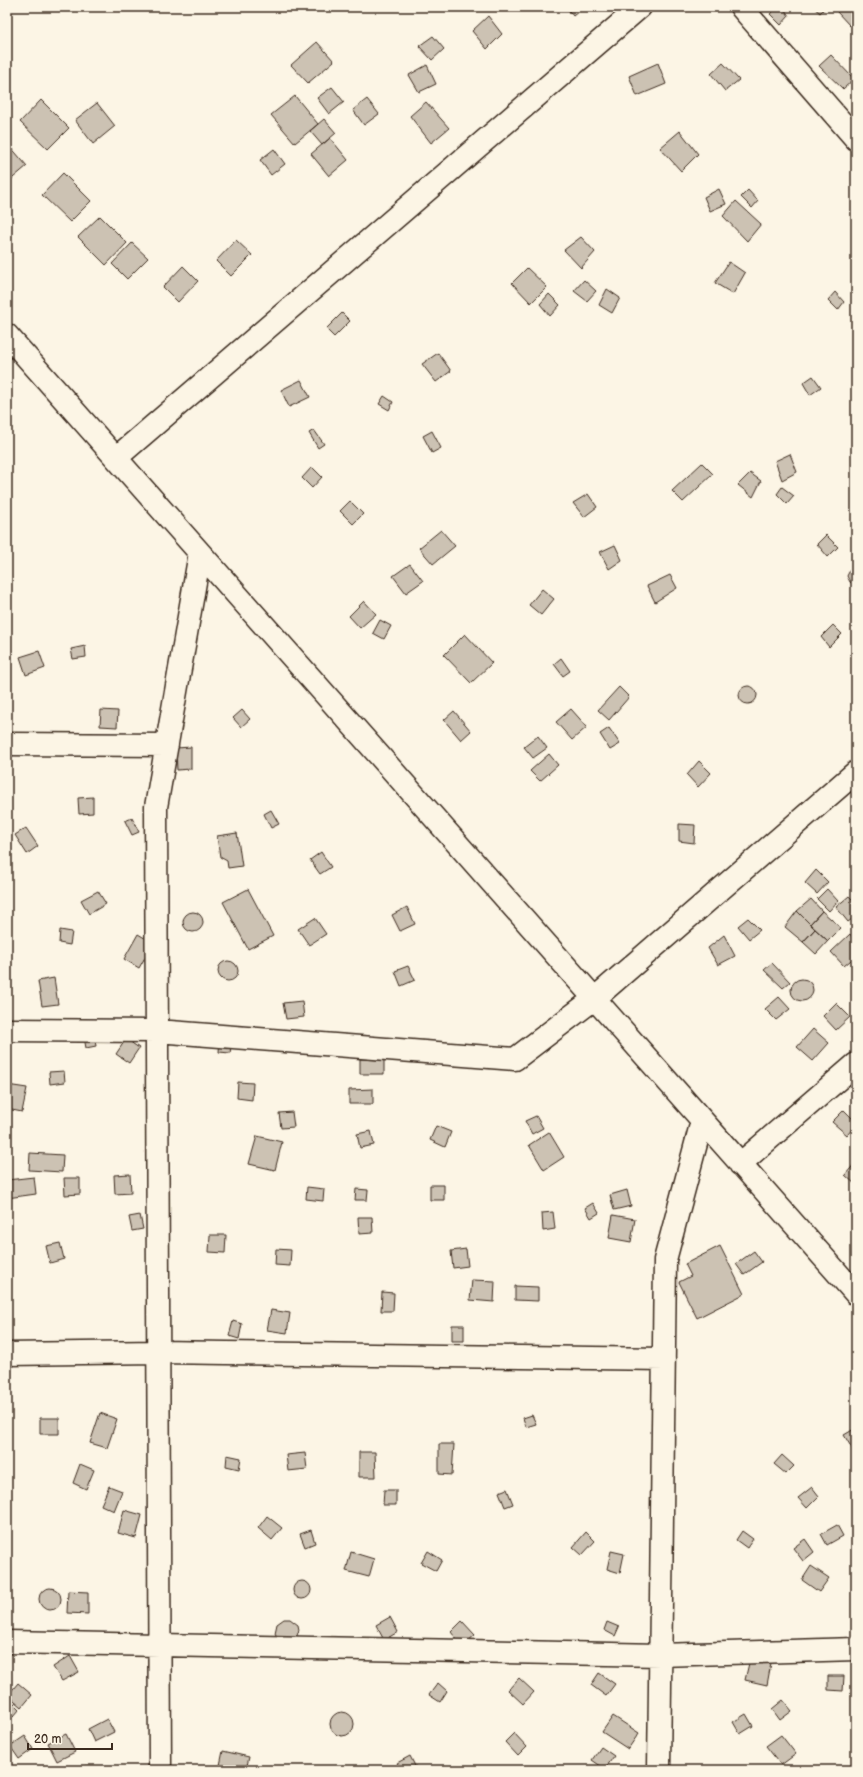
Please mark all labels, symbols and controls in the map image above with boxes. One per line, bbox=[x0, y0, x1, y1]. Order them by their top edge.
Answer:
scale bar bbox=[28, 1725, 112, 1751]
text: 20 m bbox=[34, 1732, 61, 1747]

